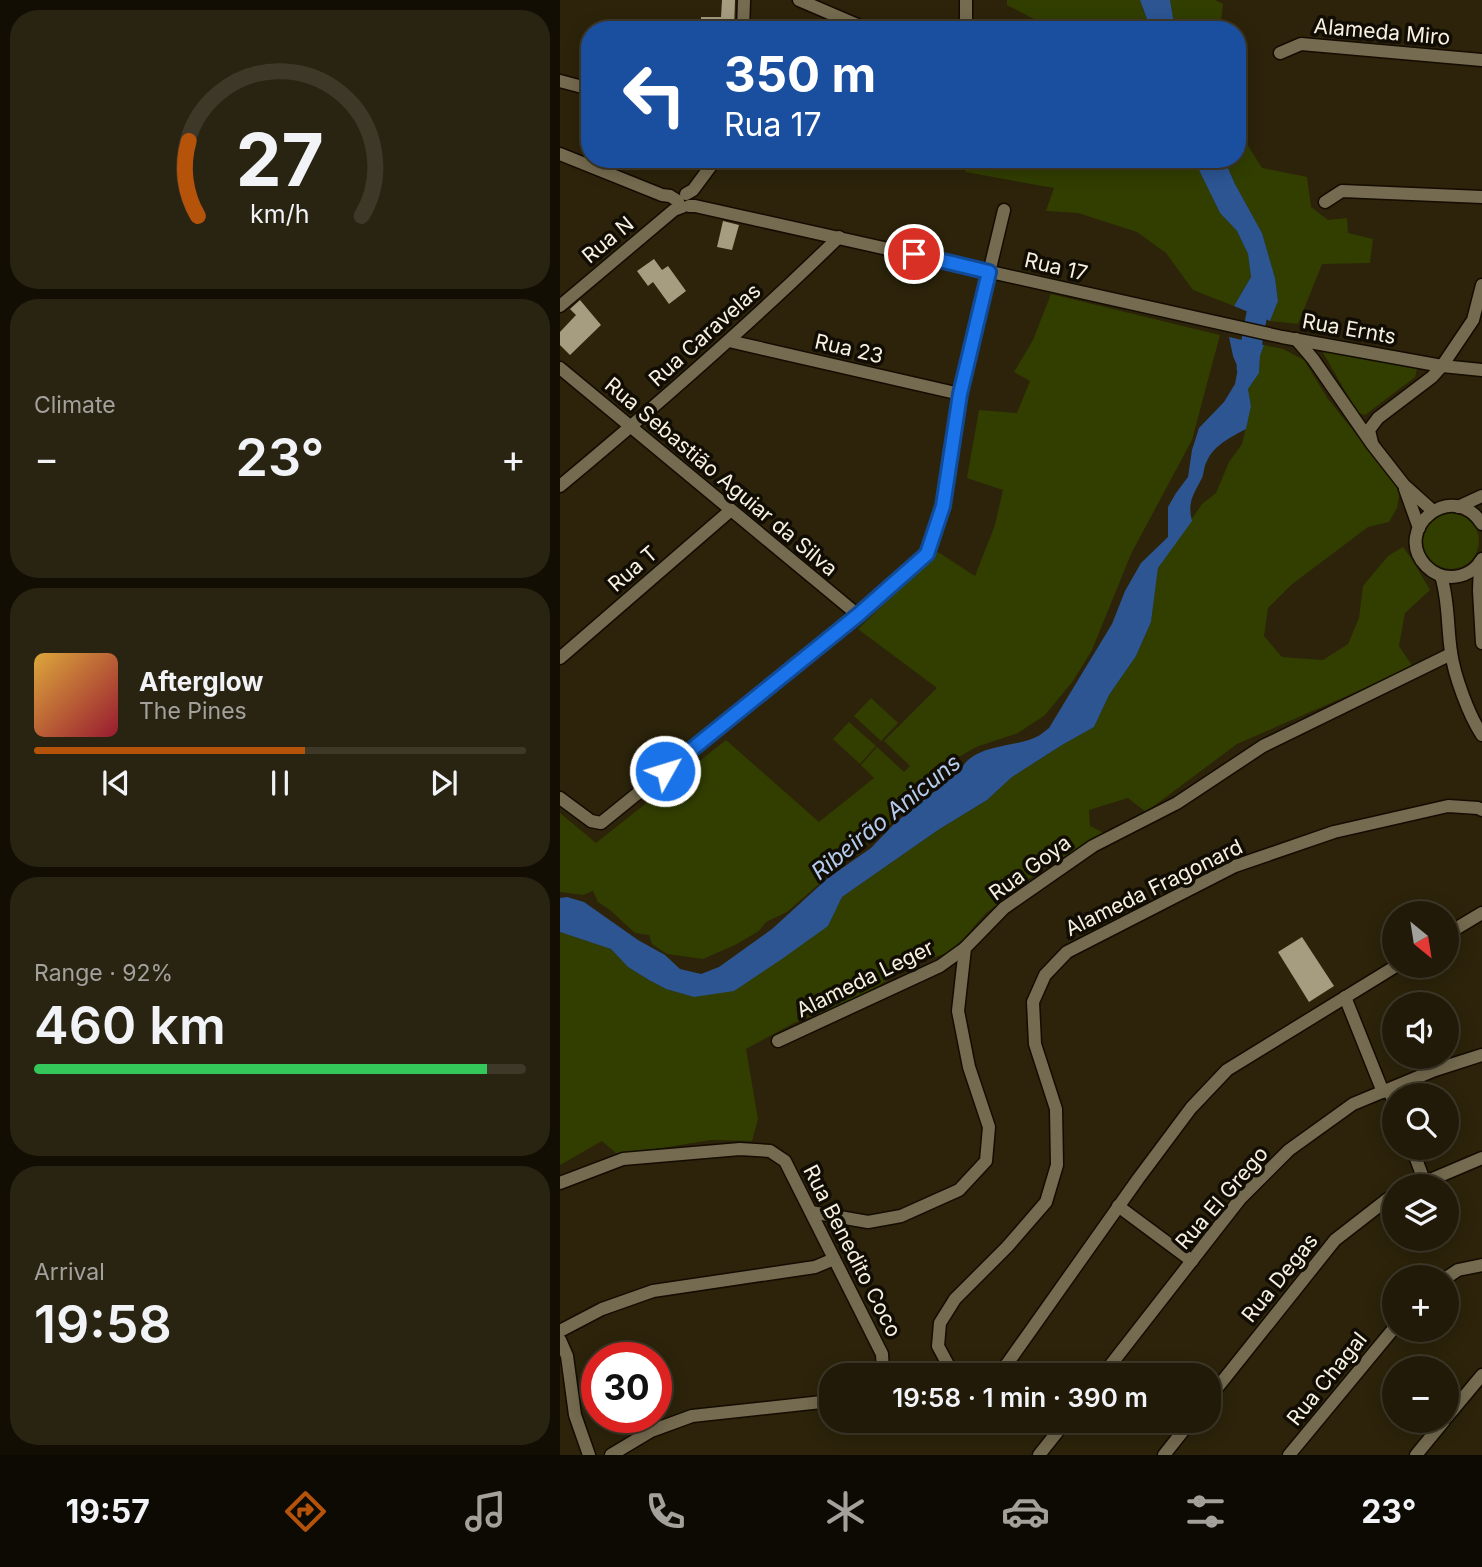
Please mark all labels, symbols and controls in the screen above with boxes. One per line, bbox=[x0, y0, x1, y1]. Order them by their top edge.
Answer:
street label: Alameda Miro bbox=[1313, 13, 1451, 50]
text: 350 m bbox=[724, 45, 876, 104]
icon: left bbox=[609, 49, 700, 140]
text: Rua 17 bbox=[724, 105, 822, 144]
text: 27 bbox=[236, 115, 324, 204]
text: km/h bbox=[250, 198, 310, 228]
street label: Rua N bbox=[577, 211, 638, 268]
pin bbox=[884, 224, 944, 284]
icon: arrive bbox=[895, 235, 933, 273]
street label: Rua 17 bbox=[1022, 247, 1090, 286]
street label: Rua Caravelas bbox=[644, 278, 766, 391]
street label: Rua Ernts bbox=[1300, 308, 1398, 349]
street label: Rua 23 bbox=[812, 329, 886, 369]
street label: Rua Sebastião Aguiar da Silva bbox=[600, 372, 843, 581]
text: Climate bbox=[34, 391, 116, 419]
text: 23° bbox=[236, 426, 324, 489]
text: − bbox=[34, 435, 59, 481]
text: + bbox=[501, 435, 526, 481]
street label: Rua T bbox=[603, 540, 662, 597]
text: Afterglow bbox=[139, 666, 263, 697]
text: The Pines bbox=[139, 697, 247, 725]
position arrow bbox=[628, 734, 702, 808]
water label: Ribeirão Anicuns bbox=[806, 748, 966, 886]
icon: previous bbox=[97, 764, 135, 802]
icon: pause bbox=[261, 764, 299, 802]
icon: next bbox=[425, 764, 463, 802]
street label: Rua Goya bbox=[984, 830, 1075, 906]
street label: Alameda Fragonard bbox=[1061, 834, 1247, 941]
north arrow bbox=[1382, 901, 1460, 978]
map controls bbox=[1382, 901, 1459, 1433]
street label: Alameda Leger bbox=[792, 934, 938, 1023]
text: Range · 92% bbox=[34, 959, 173, 987]
button: sound bbox=[1382, 992, 1459, 1069]
text: 460 km bbox=[34, 994, 226, 1057]
button: search bbox=[1382, 1083, 1459, 1160]
street label: Rua El Grego bbox=[1170, 1141, 1273, 1254]
street label: Rua Benedito Coco bbox=[798, 1160, 907, 1341]
button: layers bbox=[1382, 1174, 1459, 1251]
street label: Rua Degas bbox=[1236, 1228, 1323, 1327]
text: Arrival bbox=[34, 1258, 105, 1286]
button: + bbox=[1382, 1265, 1459, 1342]
text: 19:58 bbox=[34, 1293, 172, 1356]
street label: Rua Chagal bbox=[1281, 1327, 1372, 1430]
speed limit sign: 30 bbox=[581, 1342, 672, 1433]
button: − bbox=[1382, 1356, 1459, 1433]
text: 19:58 · 1 min · 390 m bbox=[892, 1382, 1148, 1413]
icon: directions bbox=[281, 1487, 330, 1536]
icon: music bbox=[461, 1487, 510, 1536]
icon: phone bbox=[641, 1487, 690, 1536]
icon: climate bbox=[821, 1487, 870, 1536]
icon: car bbox=[1001, 1487, 1050, 1536]
icon: filters bbox=[1181, 1487, 1230, 1536]
text: 19:57 bbox=[66, 1492, 150, 1531]
text: 23° bbox=[1361, 1492, 1416, 1531]

